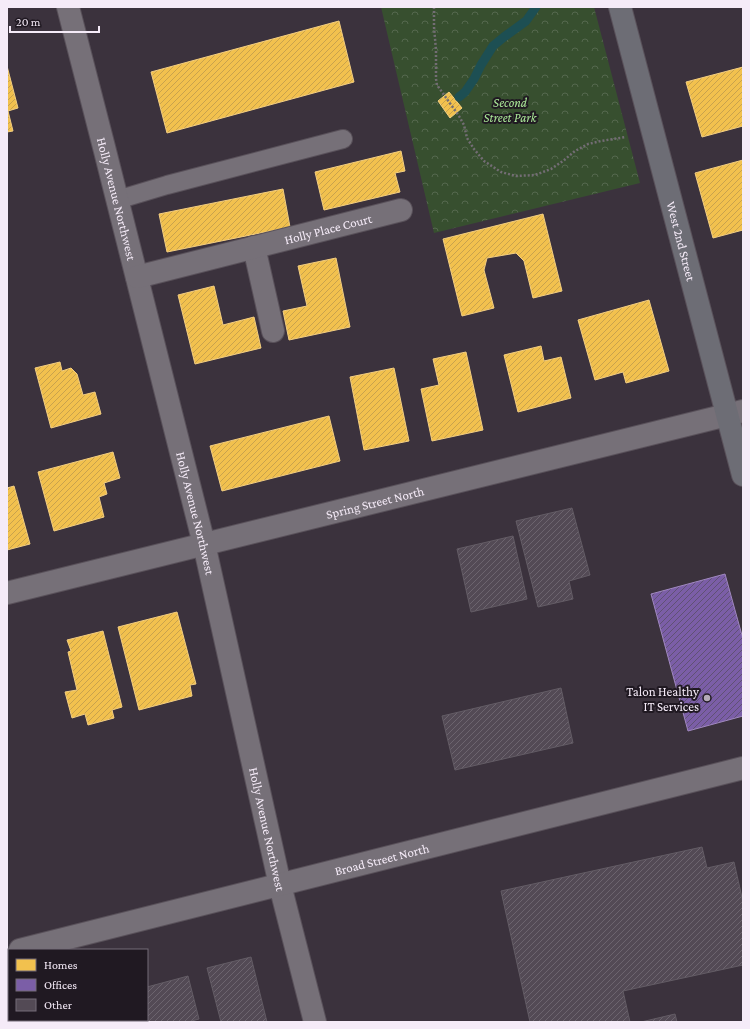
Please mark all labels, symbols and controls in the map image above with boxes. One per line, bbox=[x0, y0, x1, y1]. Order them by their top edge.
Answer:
scale bar bbox=[10, 8, 99, 34]
text: 20 m bbox=[16, 15, 41, 29]
park label: Second Street Park bbox=[484, 95, 538, 125]
street label: Holly Avenue Northwest bbox=[94, 136, 140, 263]
street label: West 2nd Street bbox=[664, 200, 699, 283]
street label: Holly Place Court bbox=[283, 210, 374, 247]
street label: Holly Avenue Northwest bbox=[173, 450, 218, 577]
street label: Spring Street North bbox=[324, 483, 425, 521]
place label: Talon Healthy IT Services bbox=[626, 684, 700, 714]
marker: Talon Healthy IT Services bbox=[702, 693, 712, 703]
street label: Holly Avenue Northwest bbox=[246, 766, 289, 893]
street label: Broad Street North bbox=[333, 840, 431, 878]
legend bbox=[8, 949, 148, 1021]
text: Homes bbox=[44, 958, 78, 972]
text: Offices bbox=[44, 978, 77, 992]
text: Other bbox=[44, 998, 73, 1012]

